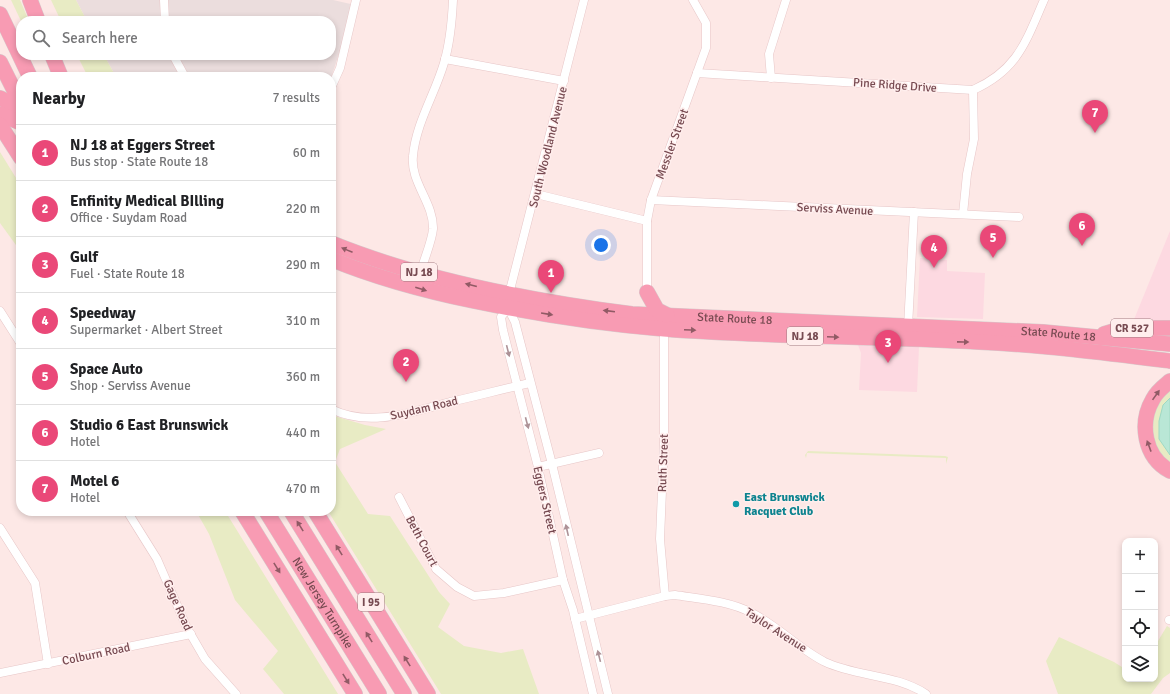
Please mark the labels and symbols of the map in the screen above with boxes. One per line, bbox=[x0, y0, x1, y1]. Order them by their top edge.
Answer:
street label: Pine Ridge Drive bbox=[853, 75, 937, 96]
street label: South Woodland Avenue bbox=[526, 85, 571, 209]
pin: 7 bbox=[1082, 100, 1108, 133]
street label: Messler Street bbox=[653, 107, 692, 181]
street label: Serviss Avenue bbox=[796, 200, 874, 219]
pin: 6 bbox=[1069, 213, 1095, 246]
pin: 5 bbox=[980, 225, 1006, 258]
your location bbox=[591, 235, 611, 255]
pin: 4 bbox=[921, 235, 947, 268]
one-way arrow bbox=[340, 246, 352, 252]
pin: 1 bbox=[538, 260, 564, 293]
road number: NJ 18 bbox=[401, 263, 437, 281]
one-way arrow bbox=[465, 282, 477, 288]
one-way arrow bbox=[415, 286, 427, 292]
one-way arrow bbox=[603, 308, 615, 314]
street label: State Route 18 bbox=[697, 310, 773, 328]
one-way arrow bbox=[540, 311, 553, 317]
road number: CR 527 bbox=[1111, 319, 1153, 337]
street label: State Route 18 bbox=[1021, 324, 1097, 345]
one-way arrow bbox=[684, 327, 696, 334]
road number: NJ 18 bbox=[787, 327, 823, 345]
pin: 3 bbox=[875, 330, 901, 363]
one-way arrow bbox=[827, 334, 840, 340]
one-way arrow bbox=[957, 339, 970, 345]
one-way arrow bbox=[506, 345, 512, 358]
pin: 2 bbox=[393, 349, 419, 382]
one-way arrow bbox=[1152, 390, 1160, 401]
street label: Suydam Road bbox=[389, 393, 459, 424]
one-way arrow bbox=[524, 418, 530, 430]
street label: Ruth Street bbox=[655, 434, 672, 492]
one-way arrow bbox=[1146, 440, 1152, 452]
street label: Eggers Street bbox=[529, 465, 560, 535]
place label: East Brunswick Racquet Club bbox=[744, 490, 825, 519]
marker: East Brunswick Racquet Club bbox=[731, 499, 741, 509]
street label: Beth Court bbox=[402, 513, 441, 569]
one-way arrow bbox=[296, 521, 304, 531]
one-way arrow bbox=[564, 524, 570, 536]
one-way arrow bbox=[335, 545, 343, 555]
street label: New Jersey Turnpike bbox=[288, 555, 356, 652]
one-way arrow bbox=[274, 562, 281, 574]
street label: Gage Road bbox=[160, 577, 195, 633]
road number: I 95 bbox=[358, 593, 384, 611]
street label: Taylor Avenue bbox=[742, 605, 810, 656]
one-way arrow bbox=[365, 631, 372, 643]
street label: Colburn Road bbox=[61, 640, 131, 669]
one-way arrow bbox=[595, 650, 601, 662]
one-way arrow bbox=[404, 655, 411, 667]
one-way arrow bbox=[342, 673, 349, 685]

